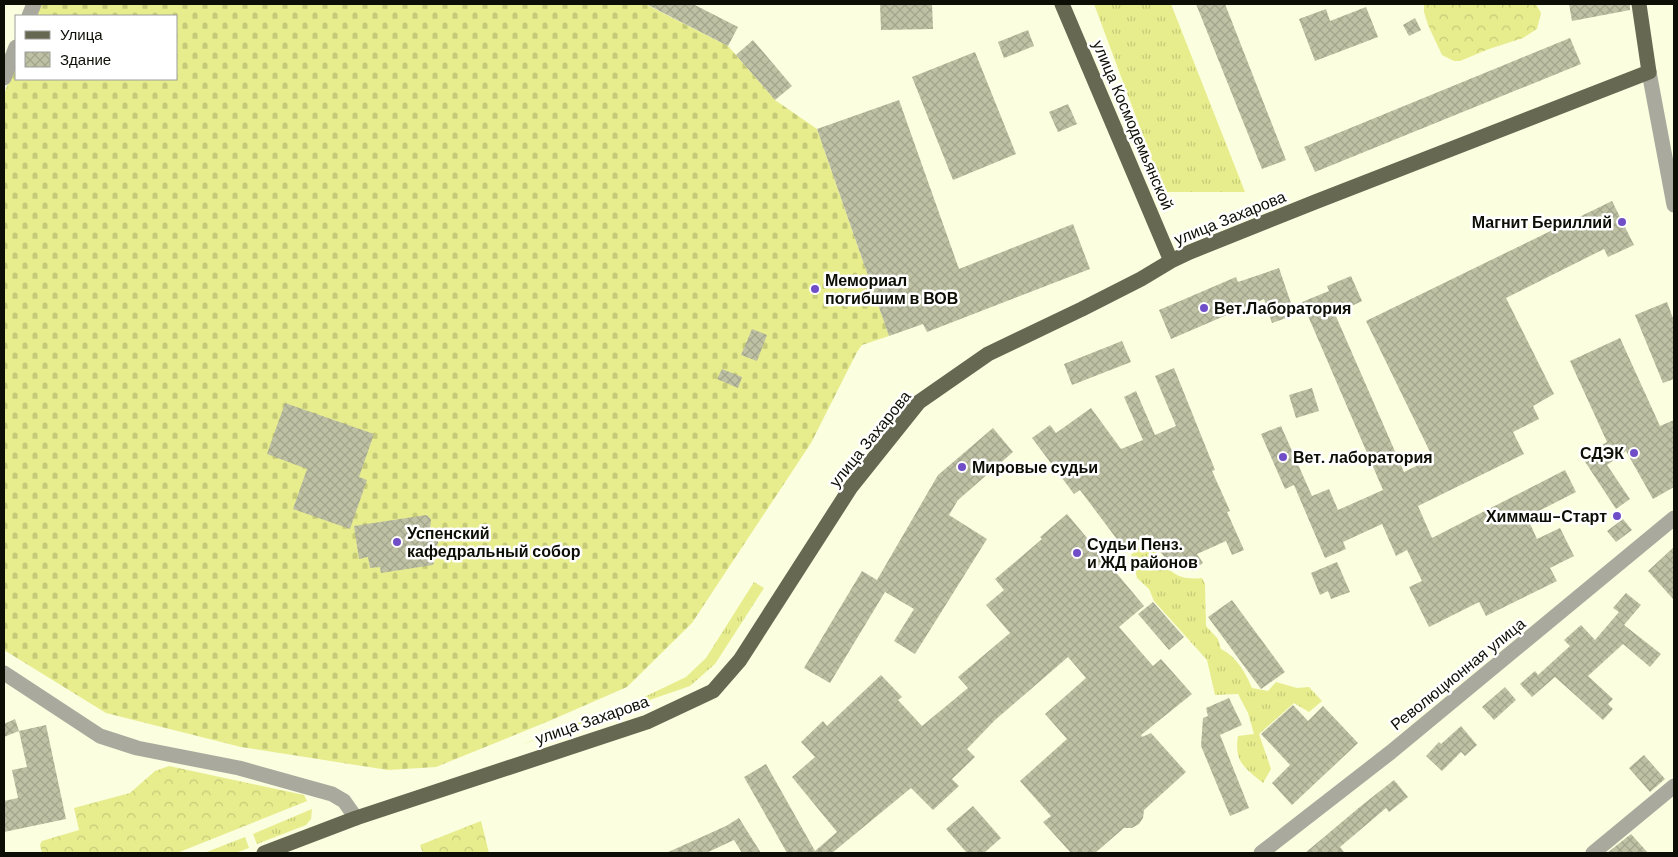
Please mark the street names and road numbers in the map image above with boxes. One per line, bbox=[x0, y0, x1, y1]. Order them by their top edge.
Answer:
street label: улица Космодемьянской bbox=[1088, 37, 1178, 213]
street label: улица Захарова bbox=[1171, 186, 1289, 250]
street label: улица Захарова bbox=[825, 386, 916, 492]
street label: Революционная улица bbox=[1386, 613, 1530, 735]
street label: улица Захарова bbox=[533, 691, 652, 749]

